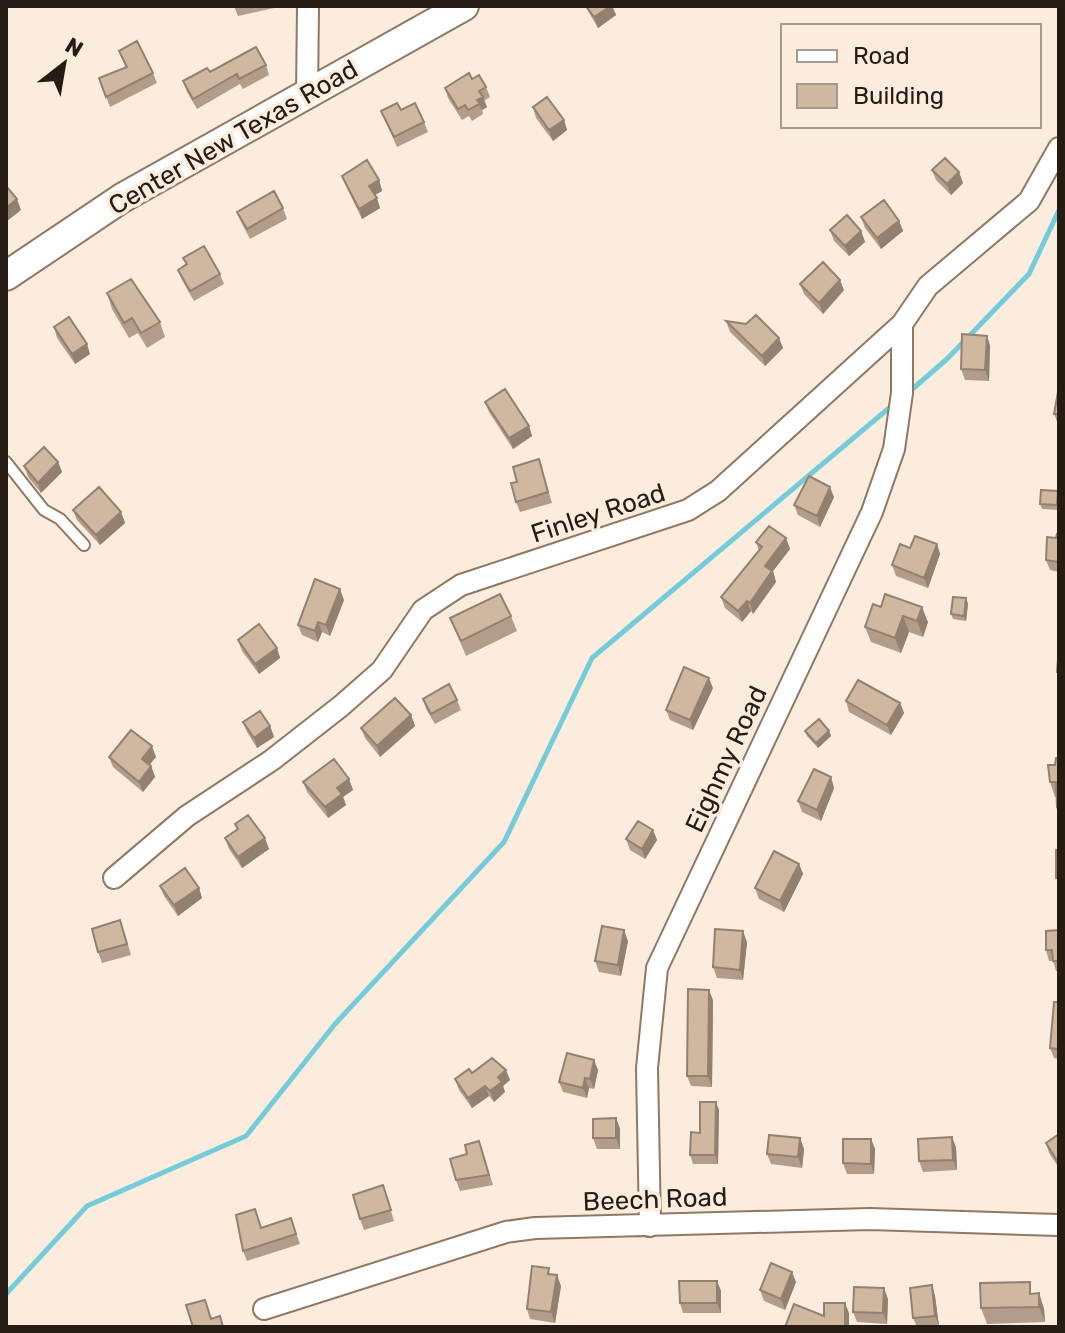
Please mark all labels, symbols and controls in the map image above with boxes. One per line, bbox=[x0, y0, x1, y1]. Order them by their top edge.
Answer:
north arrow bbox=[24, 24, 104, 104]
legend bbox=[781, 24, 1041, 128]
text: N bbox=[60, 32, 88, 63]
text: Road bbox=[853, 42, 910, 70]
street label: Center New Texas Road bbox=[103, 53, 363, 221]
text: Building bbox=[853, 82, 944, 110]
street label: Finley Road bbox=[527, 477, 669, 550]
street label: Eighmy Road bbox=[679, 681, 774, 837]
street label: Beech Road bbox=[582, 1181, 728, 1218]

